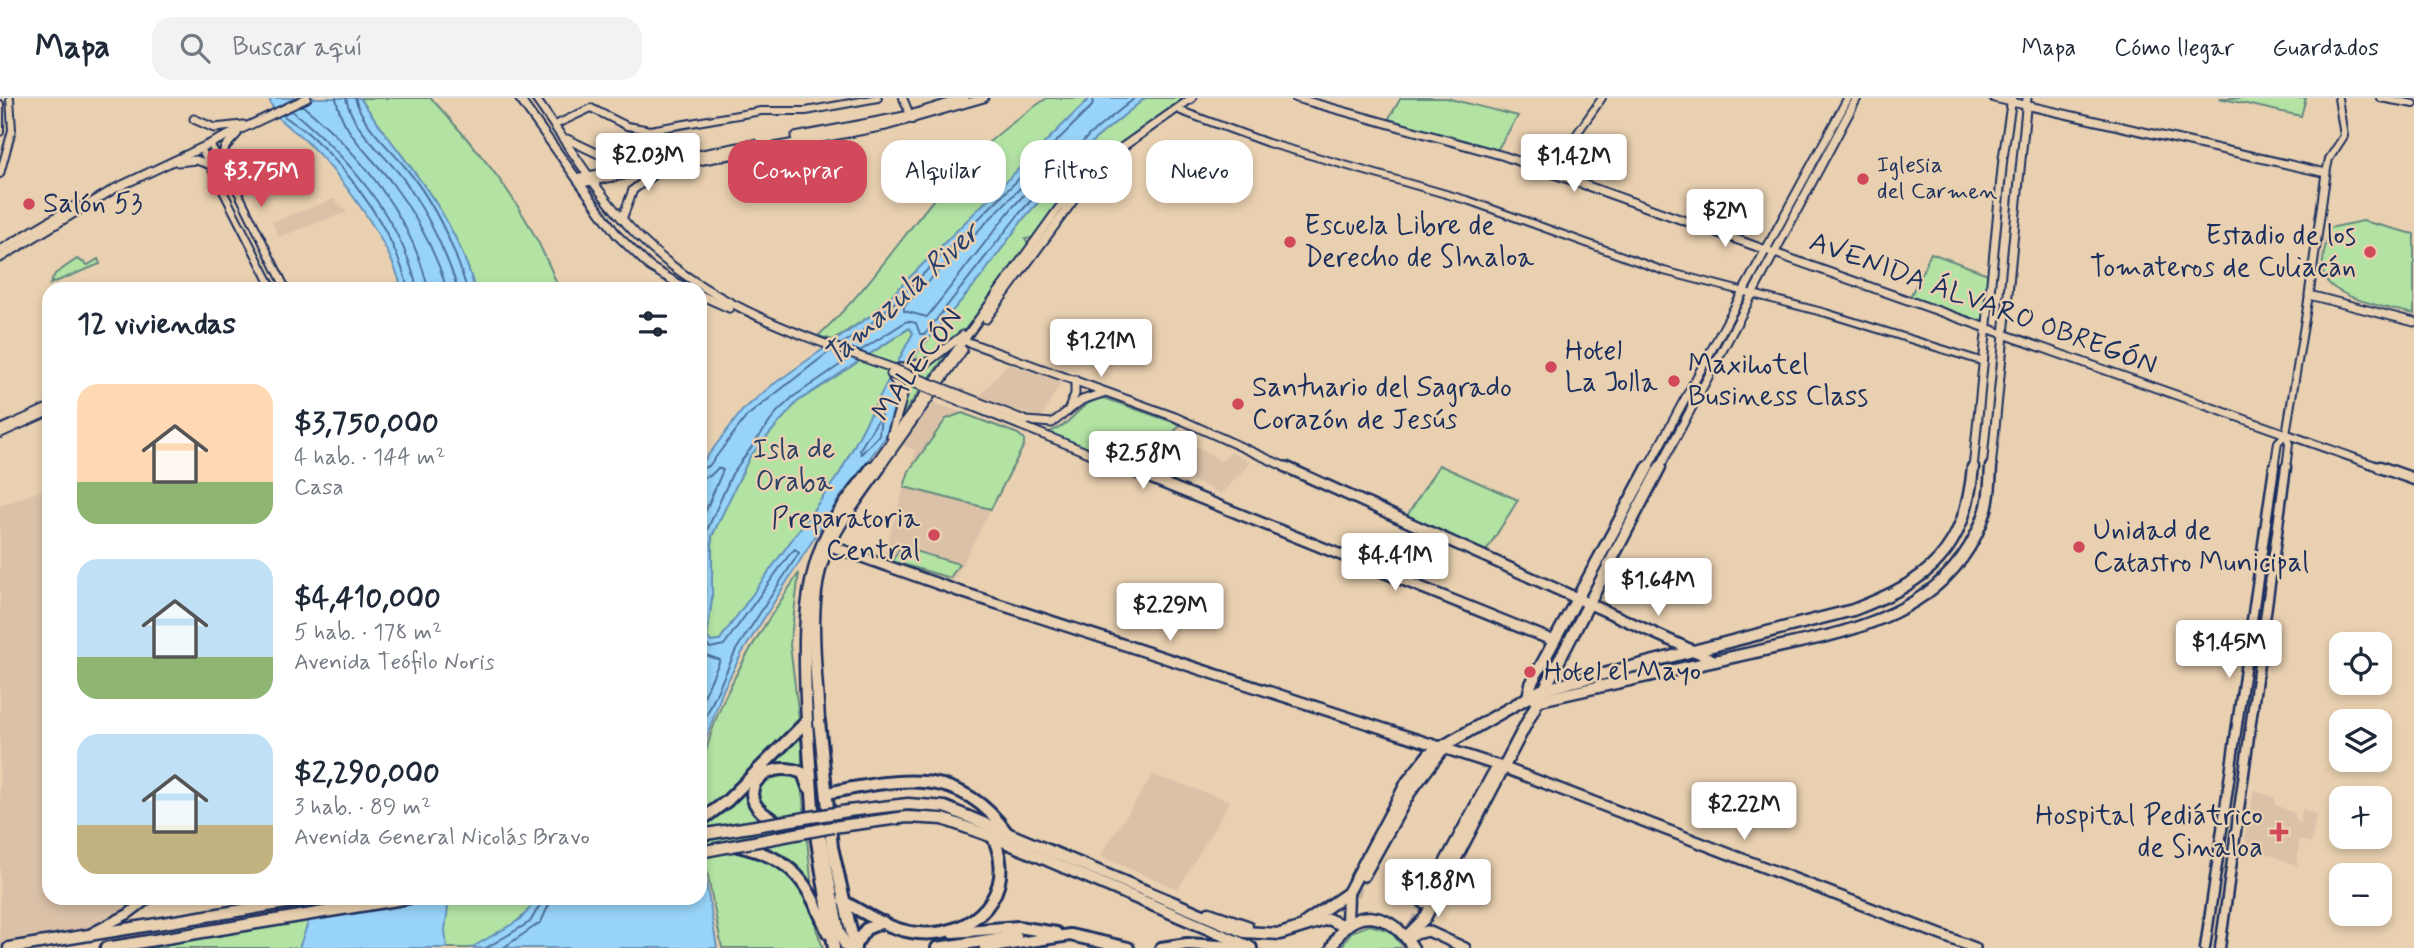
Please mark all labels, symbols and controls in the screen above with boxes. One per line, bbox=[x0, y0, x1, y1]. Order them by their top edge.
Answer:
search box bbox=[152, 17, 642, 80]
text: Mapa bbox=[35, 26, 110, 70]
icon: search bbox=[176, 29, 214, 67]
text: Buscar aquí bbox=[232, 31, 363, 65]
text: Mapa bbox=[2021, 33, 2076, 64]
text: Cómo llegar bbox=[2114, 33, 2234, 64]
text: Guardados bbox=[2272, 33, 2379, 64]
pin: $2.03M bbox=[591, 134, 705, 193]
pin: $1.42M bbox=[1517, 134, 1631, 194]
chip: Comprar bbox=[728, 140, 867, 203]
chip: Alquilar bbox=[881, 140, 1006, 203]
chip: Filtros bbox=[1020, 140, 1132, 203]
chip: Nuevo bbox=[1146, 140, 1253, 203]
text: $2.03M bbox=[612, 141, 684, 171]
text: $1.42M bbox=[1537, 142, 1611, 172]
pin: $3.75M bbox=[204, 150, 318, 209]
place label: Iglesia del Carmen bbox=[1877, 151, 1997, 207]
text: $3.75M bbox=[223, 157, 299, 187]
marker: Iglesia del Carmen bbox=[1855, 171, 1871, 187]
place label: Salón 53 bbox=[43, 186, 143, 223]
pin: $2M bbox=[1691, 190, 1759, 249]
marker: Salón 53 bbox=[21, 196, 37, 212]
text: $2M bbox=[1703, 197, 1748, 227]
place label: Escuela Libre de Derecho de SInaloa bbox=[1304, 208, 1534, 277]
water label: Tamazula River bbox=[815, 212, 991, 376]
place label: Estadio de los Tomateros de Culiacán bbox=[2090, 218, 2356, 287]
street label: AVENIDA ÁLVARO OBREGÓN bbox=[1804, 223, 2162, 384]
marker: Escuela Libre de Derecho de SInaloa bbox=[1282, 234, 1298, 250]
marker: Estadio de los Tomateros de Culiacán bbox=[2362, 244, 2378, 260]
street label: MALECÓN bbox=[864, 301, 972, 429]
text: 12 viviendas bbox=[77, 305, 236, 344]
icon: filters bbox=[634, 305, 672, 343]
pin: $1.21M bbox=[1044, 320, 1158, 379]
text: $1.21M bbox=[1066, 327, 1136, 357]
place label: Hotel La Jolla bbox=[1565, 333, 1658, 402]
place label: Maxihotel Business Class bbox=[1688, 347, 1868, 416]
marker: Hotel La Jolla bbox=[1543, 359, 1559, 375]
place label: Santuario del Sagrado Corazón de Jesús bbox=[1252, 370, 1512, 439]
marker: Maxihotel Business Class bbox=[1666, 373, 1682, 389]
marker: Santuario del Sagrado Corazón de Jesús bbox=[1230, 396, 1246, 412]
text: $3,750,000 bbox=[294, 404, 439, 443]
icon: home bbox=[133, 412, 217, 496]
park label: Isla de Oraba bbox=[753, 432, 835, 501]
pin: $2.58M bbox=[1086, 432, 1200, 491]
text: $2.58M bbox=[1105, 439, 1181, 469]
text: 4 hab. · 144 m² bbox=[294, 443, 445, 473]
text: Casa bbox=[294, 473, 344, 503]
place label: Preparatoria Central bbox=[771, 501, 920, 570]
place label: Unidad de Catastro Municipal bbox=[2093, 513, 2309, 582]
marker: Preparatoria Central bbox=[926, 527, 942, 543]
pin: $4.41M bbox=[1338, 533, 1452, 593]
marker: Unidad de Catastro Municipal bbox=[2071, 539, 2087, 555]
text: $4.41M bbox=[1357, 541, 1433, 571]
pin: $1.64M bbox=[1601, 559, 1715, 618]
text: $1.64M bbox=[1621, 566, 1695, 596]
text: $4,410,000 bbox=[294, 579, 441, 618]
pin: $2.29M bbox=[1113, 584, 1227, 643]
icon: home bbox=[133, 587, 217, 671]
text: $2.29M bbox=[1133, 591, 1207, 621]
text: 5 hab. · 178 m² bbox=[294, 618, 442, 648]
pin: $1.45M bbox=[2172, 620, 2286, 680]
text: $1.45M bbox=[2192, 628, 2266, 658]
map controls bbox=[2329, 632, 2392, 926]
button: locate bbox=[2329, 632, 2392, 695]
text: Avenida Teófilo Noris bbox=[294, 648, 495, 678]
place label: Hotel el Mayo bbox=[1544, 654, 1701, 691]
marker: Hotel el Mayo bbox=[1522, 664, 1538, 680]
button: layers bbox=[2329, 709, 2392, 772]
text: $2,290,000 bbox=[294, 754, 440, 793]
icon: home bbox=[133, 762, 217, 846]
pin: $2.22M bbox=[1687, 782, 1801, 842]
button: + bbox=[2329, 786, 2392, 849]
text: $2.22M bbox=[1707, 790, 1781, 820]
text: 3 hab. · 89 m² bbox=[294, 793, 431, 823]
place label: Hospital Pediátrico de Sinaloa bbox=[2035, 798, 2263, 867]
marker: Hospital Pediátrico de Sinaloa bbox=[2269, 822, 2289, 842]
text: Avenida General Nicolás Bravo bbox=[294, 823, 590, 853]
pin: $1.88M bbox=[1381, 860, 1495, 919]
button: − bbox=[2329, 863, 2392, 926]
text: $1.88M bbox=[1401, 867, 1475, 897]

